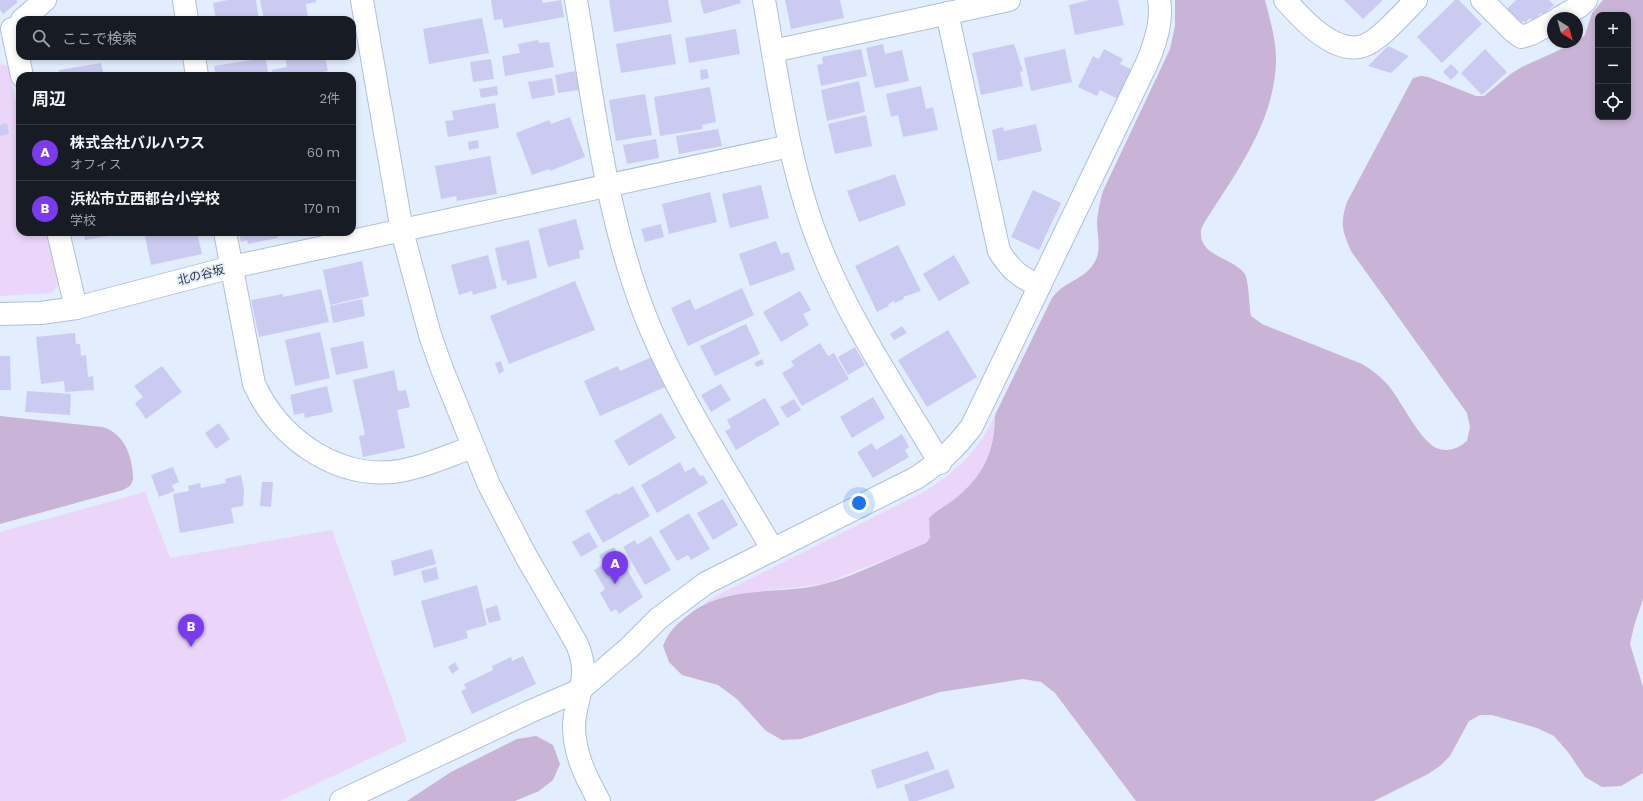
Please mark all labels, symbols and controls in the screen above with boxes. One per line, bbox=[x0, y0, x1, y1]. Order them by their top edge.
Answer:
north arrow bbox=[1547, 12, 1583, 48]
map controls bbox=[1595, 12, 1631, 120]
button: + bbox=[1595, 12, 1631, 48]
search box bbox=[16, 16, 356, 60]
icon: search bbox=[30, 27, 52, 49]
text: ここで検索 bbox=[62, 28, 137, 49]
button: − bbox=[1595, 48, 1631, 84]
button: locate bbox=[1595, 84, 1631, 120]
text: 周辺 bbox=[32, 87, 66, 111]
text: 2件 bbox=[320, 89, 340, 108]
text: 株式会社バルハウス bbox=[70, 132, 205, 153]
text: A bbox=[40, 143, 50, 162]
text: 60 m bbox=[307, 143, 340, 162]
text: オフィス bbox=[70, 155, 122, 174]
text: 浜松市立西都台小学校 bbox=[70, 188, 220, 209]
text: B bbox=[41, 199, 49, 218]
text: 170 m bbox=[304, 199, 340, 218]
text: 学校 bbox=[70, 211, 96, 230]
street label: 北の谷坂 bbox=[176, 260, 226, 289]
your location bbox=[849, 493, 869, 513]
pin: A bbox=[602, 551, 628, 584]
pin: B bbox=[178, 614, 204, 647]

